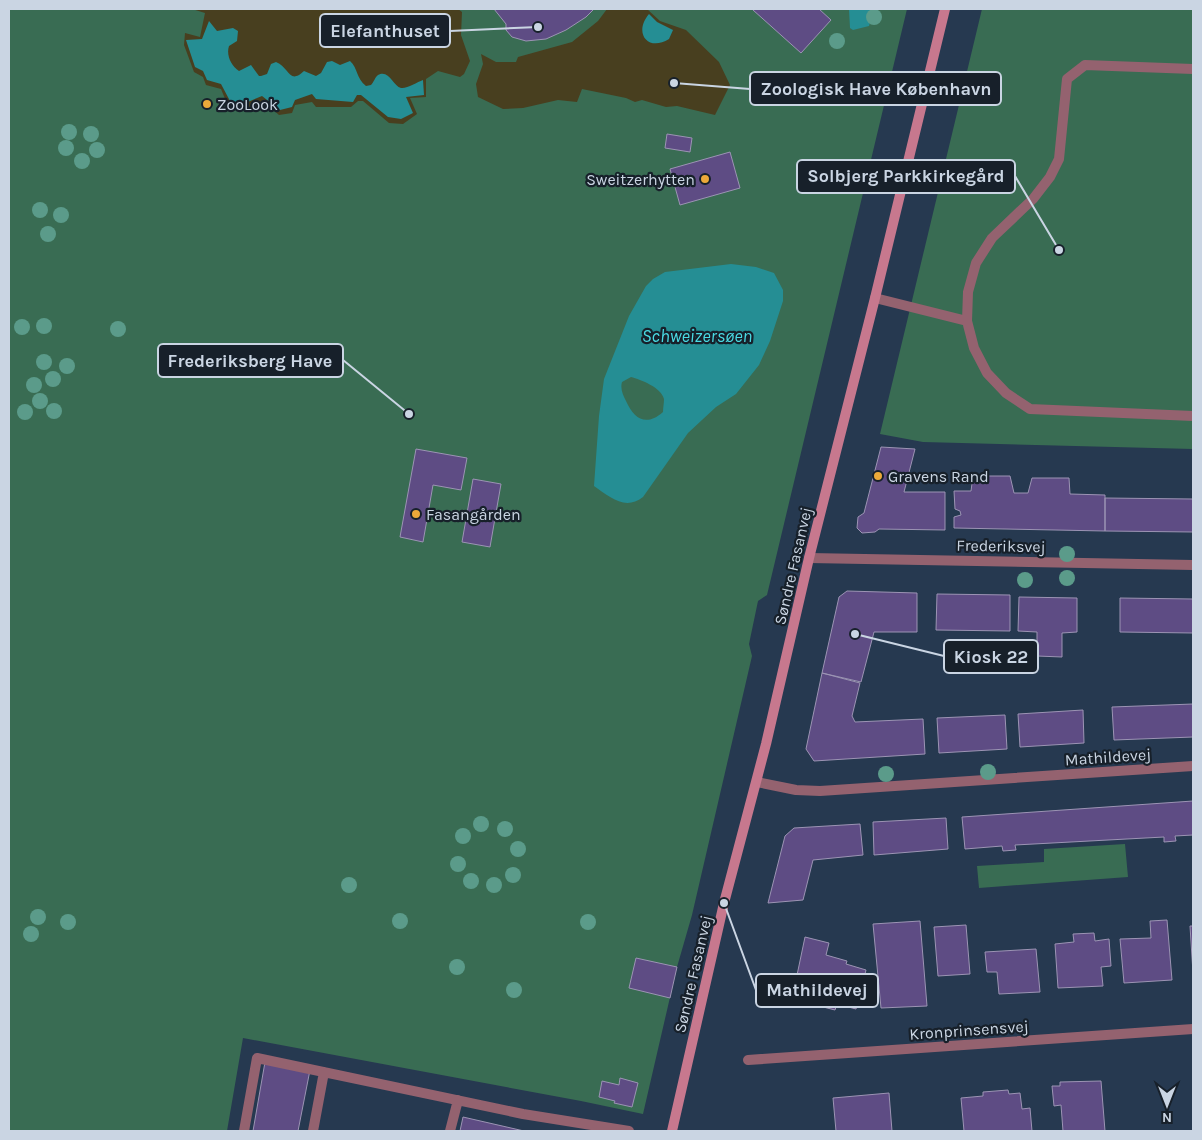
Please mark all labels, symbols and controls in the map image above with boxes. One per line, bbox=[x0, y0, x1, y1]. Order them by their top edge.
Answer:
callout: Elefanthuset bbox=[320, 14, 450, 47]
text: Elefanthuset bbox=[330, 20, 440, 42]
callout: Zoologisk Have København bbox=[750, 72, 1001, 105]
text: Zoologisk Have København bbox=[760, 78, 992, 100]
place label: ZooLook bbox=[217, 95, 278, 114]
marker: ZooLook bbox=[201, 98, 213, 110]
callout: Solbjerg Parkkirkegård bbox=[797, 160, 1015, 193]
text: Solbjerg Parkkirkegård bbox=[807, 165, 1005, 187]
place label: Sweitzerhytten bbox=[586, 170, 695, 189]
marker: Sweitzerhytten bbox=[699, 173, 711, 185]
water label: Schweizersøen bbox=[642, 325, 752, 347]
callout: Frederiksberg Have bbox=[158, 344, 343, 377]
text: Frederiksberg Have bbox=[168, 350, 332, 372]
place label: Gravens Rand bbox=[888, 467, 989, 486]
marker: Gravens Rand bbox=[872, 470, 884, 482]
place label: Fasangården bbox=[426, 505, 521, 524]
street label: Søndre Fasanvej bbox=[770, 505, 816, 627]
marker: Fasangården bbox=[410, 508, 422, 520]
street label: Frederiksvej bbox=[956, 536, 1046, 556]
callout: Kiosk 22 bbox=[944, 640, 1038, 673]
text: Kiosk 22 bbox=[954, 646, 1028, 668]
street label: Mathildevej bbox=[1064, 745, 1152, 769]
street label: Søndre Fasanvej bbox=[670, 913, 716, 1035]
callout: Mathildevej bbox=[756, 974, 878, 1007]
text: Mathildevej bbox=[766, 979, 868, 1001]
street label: Kronprinsensvej bbox=[909, 1016, 1029, 1044]
north arrow bbox=[1142, 1080, 1192, 1130]
text: N bbox=[1162, 1109, 1172, 1126]

